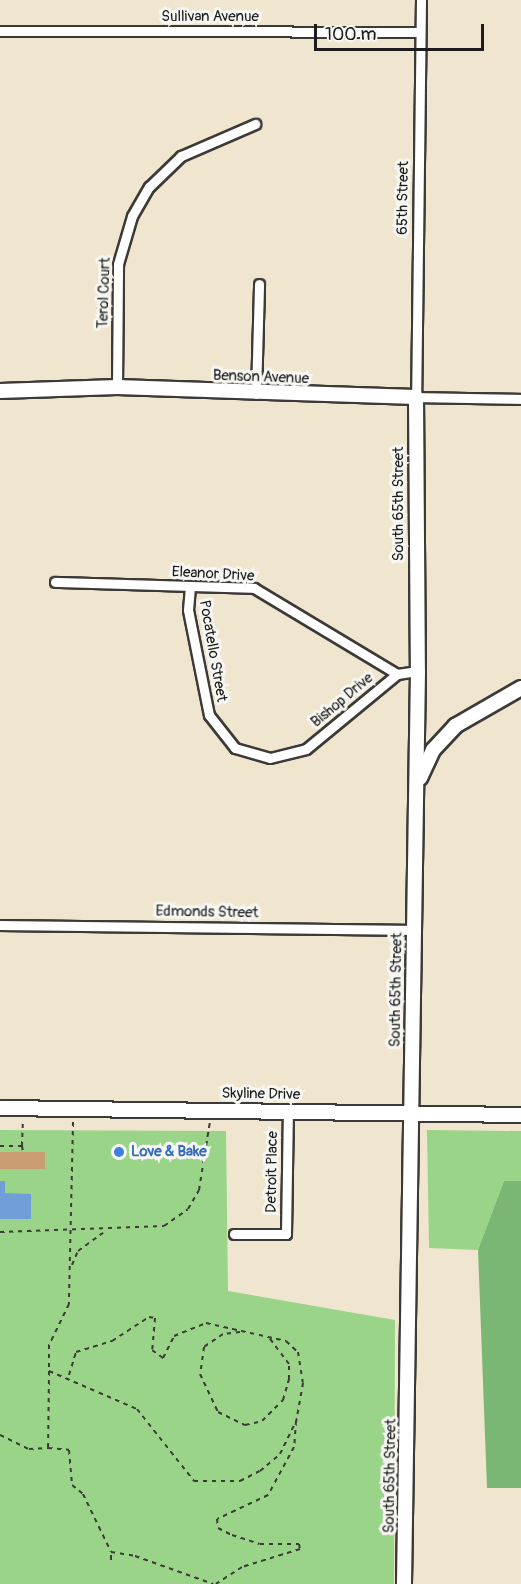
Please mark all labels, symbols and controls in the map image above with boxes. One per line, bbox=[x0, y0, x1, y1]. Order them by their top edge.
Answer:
street label: Sullivan Avenue bbox=[161, 8, 259, 26]
scale bar bbox=[317, 12, 486, 50]
text: 100 m bbox=[325, 23, 377, 46]
street label: 65th Street bbox=[393, 161, 413, 235]
street label: Terol Court bbox=[94, 257, 114, 329]
street label: Benson Avenue bbox=[213, 366, 309, 388]
street label: South 65th Street bbox=[390, 447, 408, 561]
street label: Eleanor Drive bbox=[171, 563, 255, 585]
street label: Pocatello Street bbox=[195, 599, 231, 703]
street label: Bishop Drive bbox=[307, 669, 377, 731]
street label: Edmonds Street bbox=[155, 902, 259, 922]
street label: South 65th Street bbox=[386, 933, 406, 1047]
street label: Skyline Drive bbox=[222, 1084, 300, 1104]
street label: Detroit Place bbox=[262, 1131, 282, 1213]
place label: Love & Bake bbox=[131, 1143, 207, 1161]
marker: Love & Bake bbox=[112, 1145, 126, 1159]
street label: South 65th Street bbox=[380, 1419, 400, 1533]

